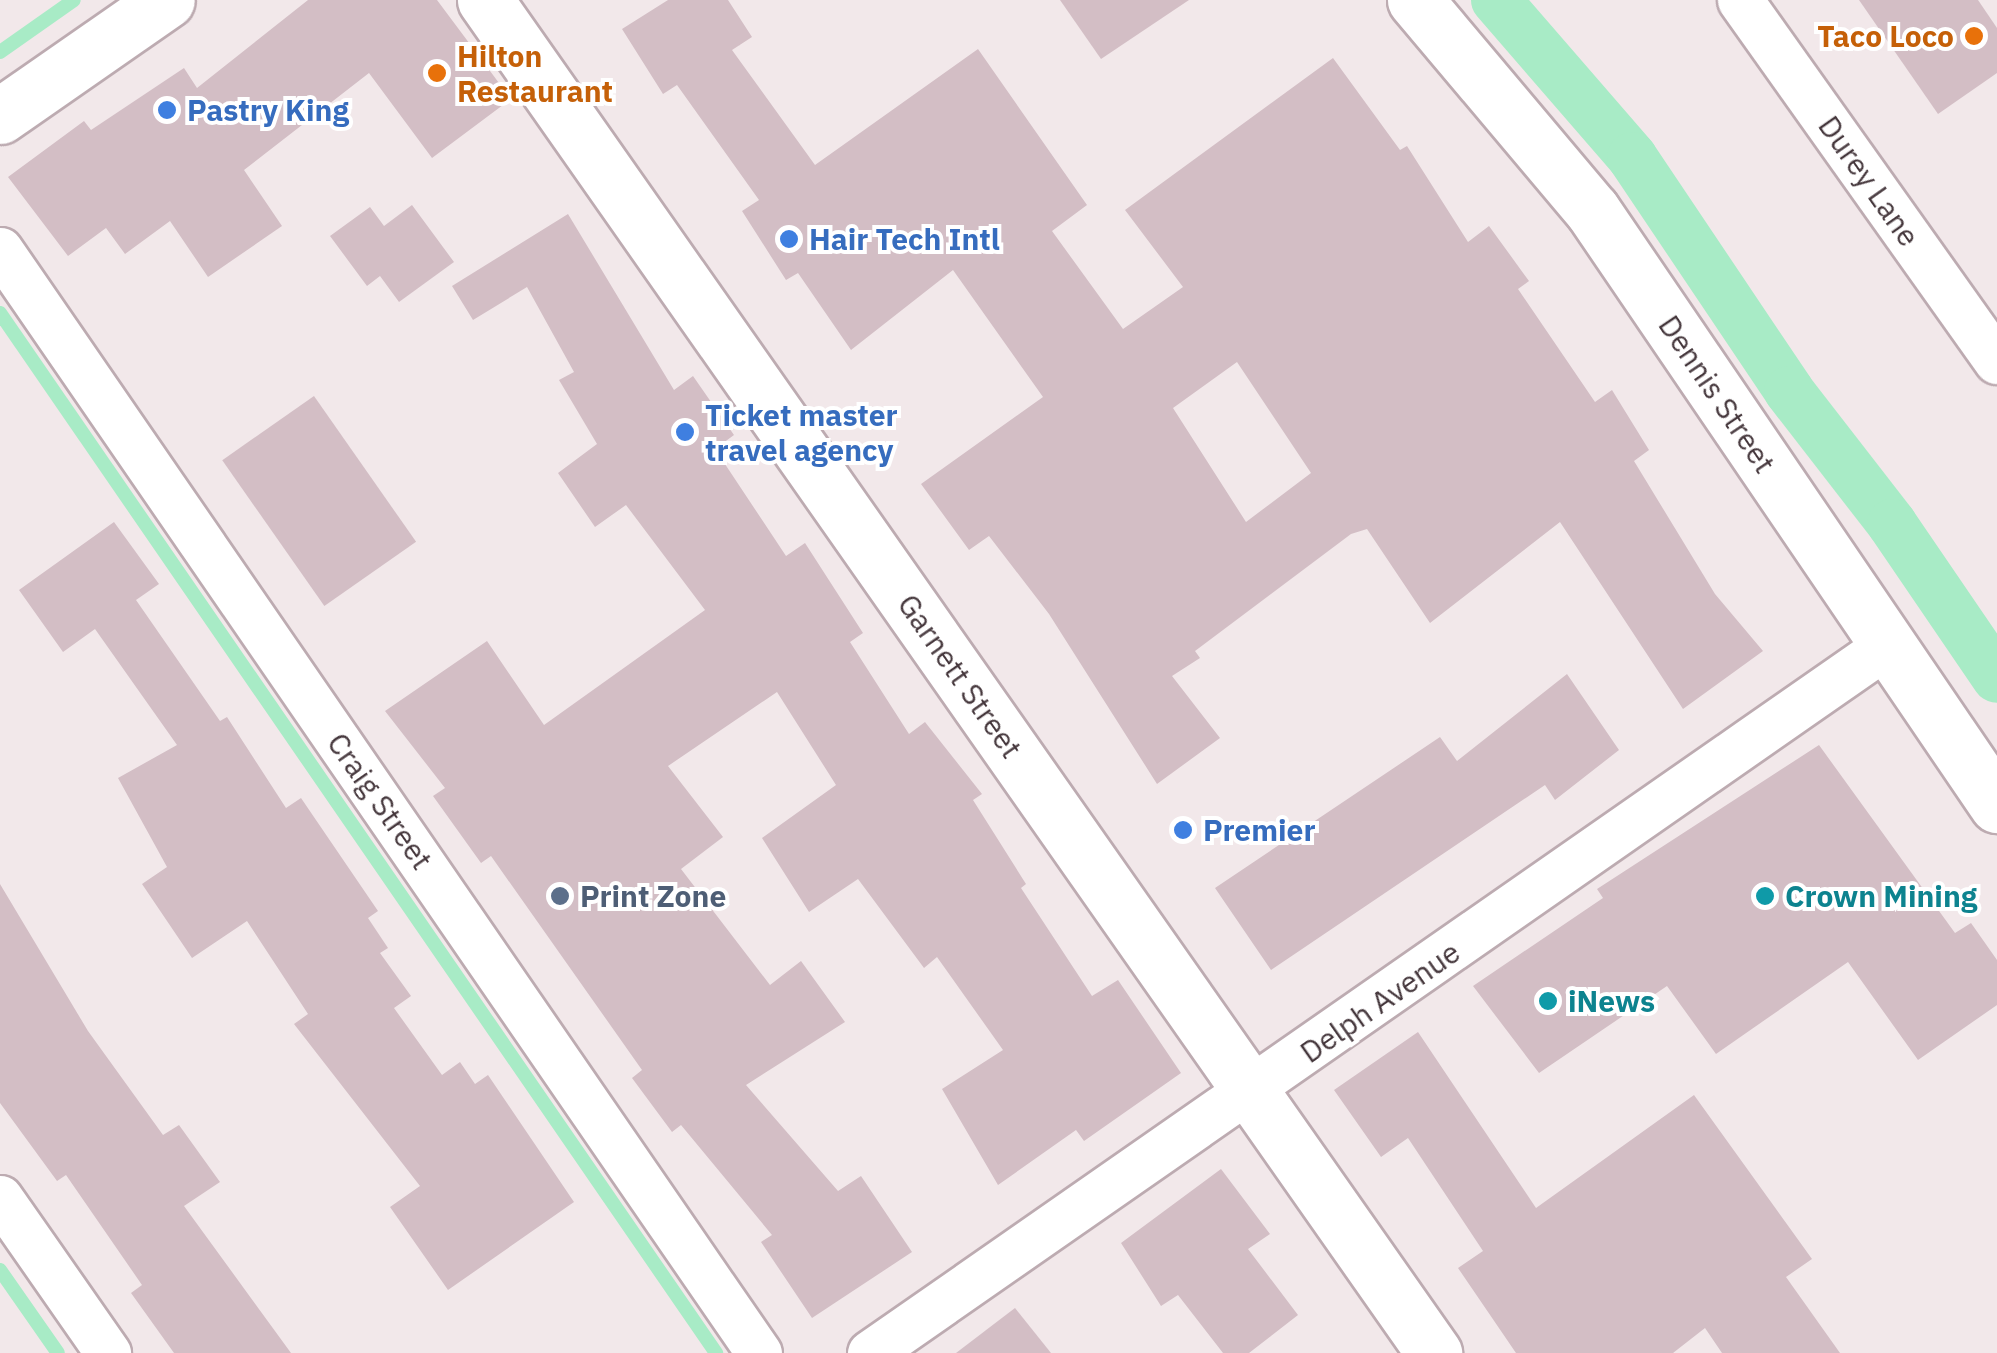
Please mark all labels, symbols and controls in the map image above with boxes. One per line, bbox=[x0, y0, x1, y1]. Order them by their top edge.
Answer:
place label: Taco Loco bbox=[1817, 18, 1954, 54]
marker: Taco Loco bbox=[1963, 25, 1985, 47]
place label: Hilton Restaurant bbox=[457, 38, 613, 108]
marker: Hilton Restaurant bbox=[426, 62, 448, 84]
place label: Pastry King bbox=[187, 92, 349, 128]
marker: Pastry King bbox=[156, 99, 178, 121]
street label: Durey Lane bbox=[1811, 109, 1927, 253]
place label: Hair Tech Intl bbox=[809, 221, 1000, 257]
marker: Hair Tech Intl bbox=[778, 228, 800, 250]
street label: Dennis Street bbox=[1651, 308, 1783, 480]
place label: Ticket master travel agency bbox=[705, 397, 898, 468]
marker: Ticket master travel agency bbox=[674, 421, 696, 443]
street label: Garnett Street bbox=[890, 587, 1030, 765]
street label: Craig Street bbox=[320, 726, 440, 876]
place label: Premier bbox=[1203, 812, 1316, 848]
marker: Premier bbox=[1172, 819, 1194, 841]
place label: Print Zone bbox=[580, 878, 726, 914]
place label: Crown Mining bbox=[1785, 878, 1977, 914]
marker: Print Zone bbox=[549, 885, 571, 907]
marker: Crown Mining bbox=[1754, 885, 1776, 907]
street label: Delph Avenue bbox=[1293, 934, 1467, 1070]
place label: iNews bbox=[1568, 983, 1655, 1019]
marker: iNews bbox=[1537, 990, 1559, 1012]

